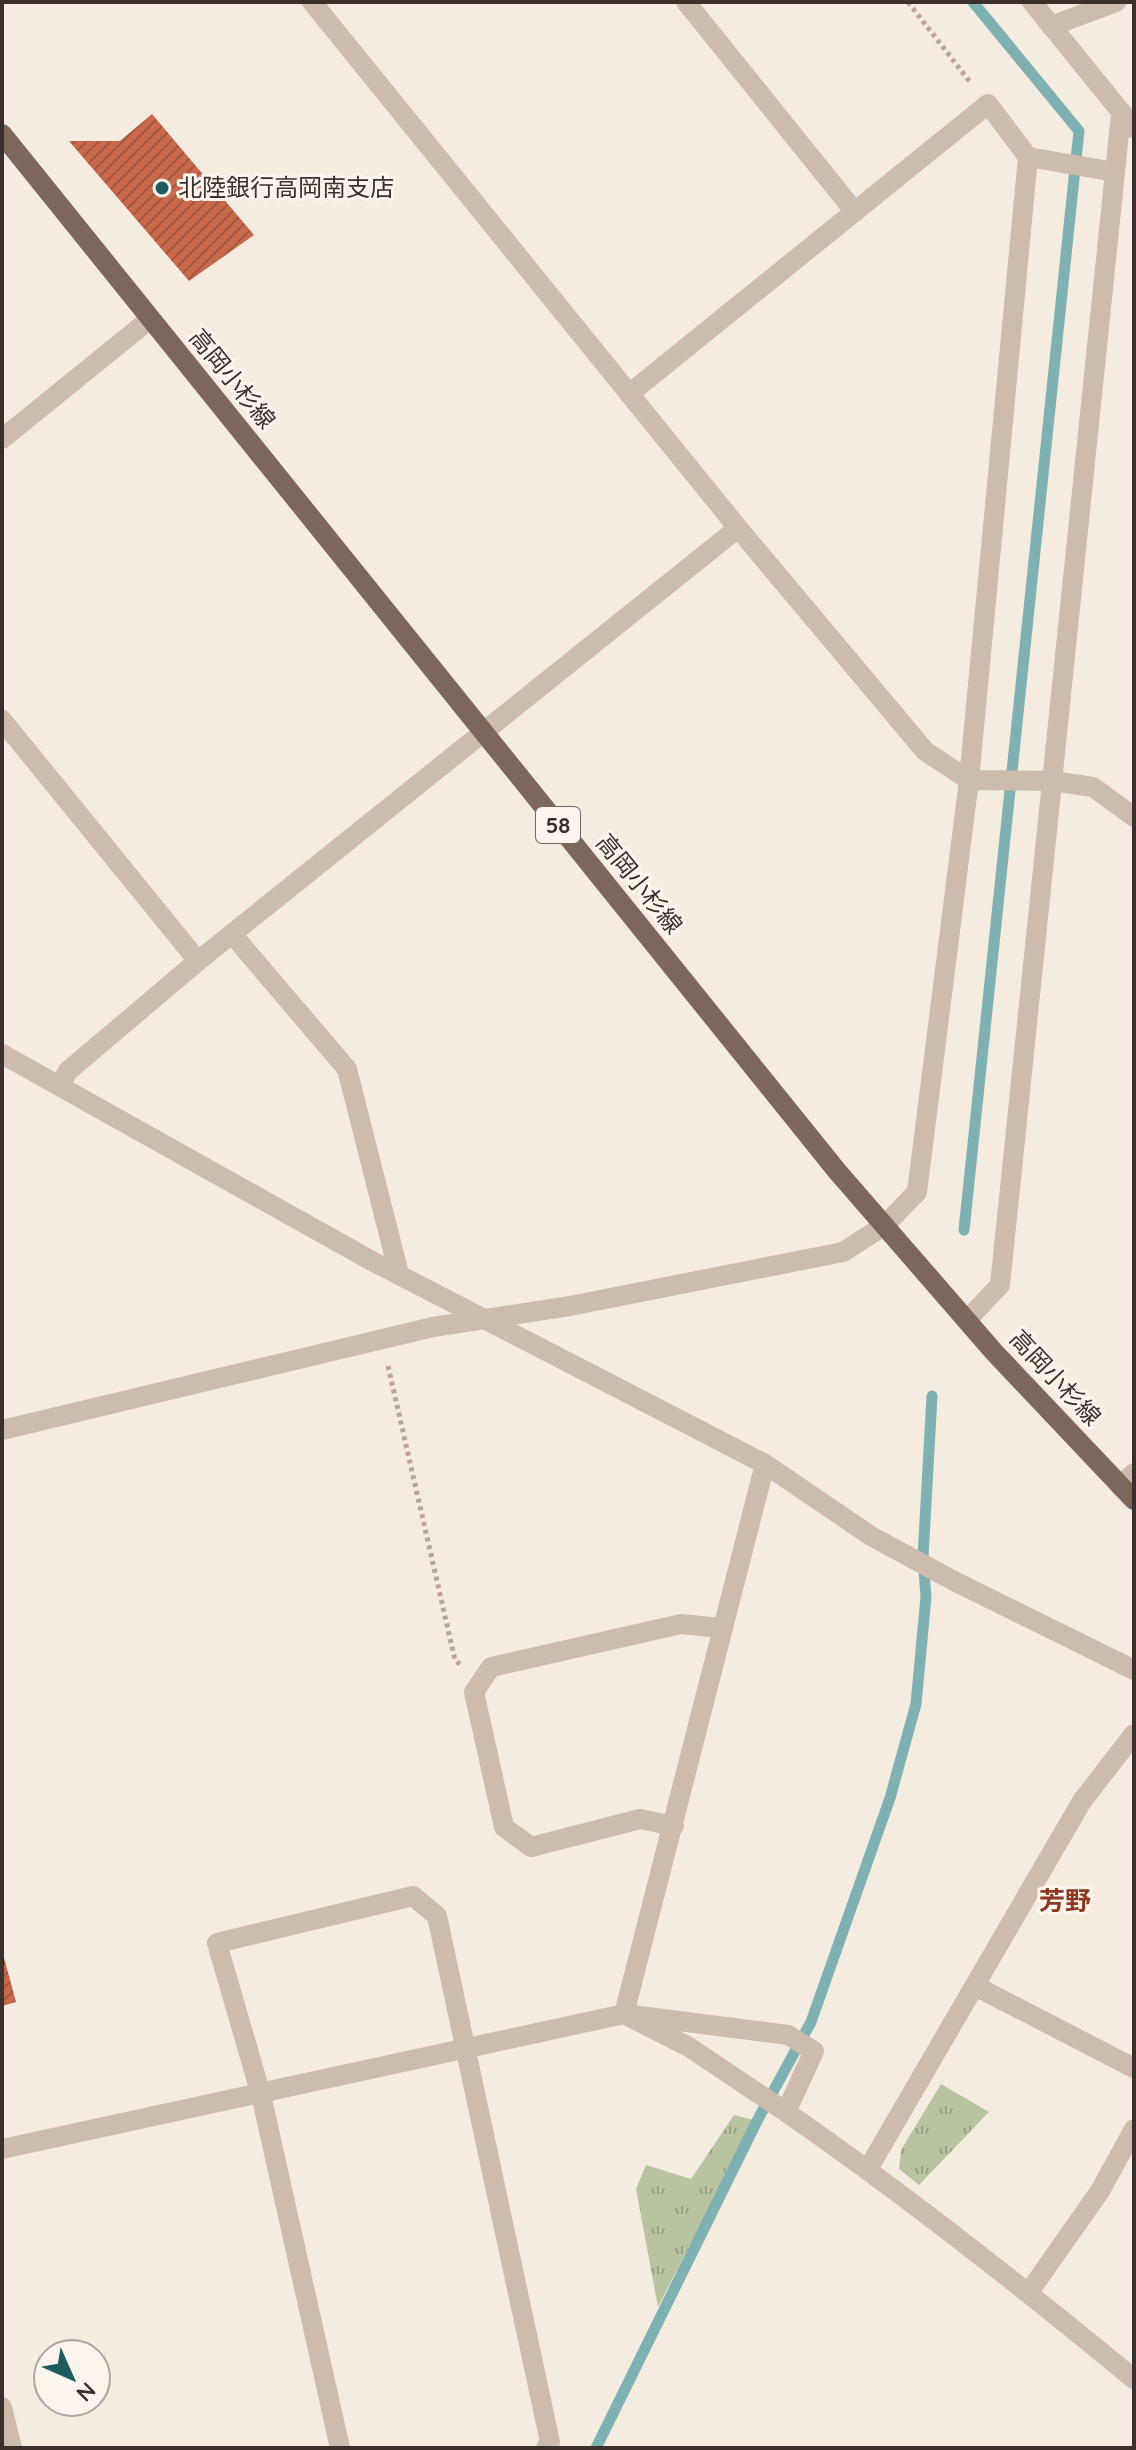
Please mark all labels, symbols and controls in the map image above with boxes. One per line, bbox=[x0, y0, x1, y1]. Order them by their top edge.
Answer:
place label: 北陸銀行高岡南支店 bbox=[178, 172, 394, 202]
marker: 北陸銀行高岡南支店 bbox=[153, 179, 171, 197]
street label: 高岡小杉線 bbox=[183, 322, 282, 434]
road number: 58 bbox=[536, 807, 580, 843]
street label: 高岡小杉線 bbox=[590, 827, 689, 939]
street label: 高岡小杉線 bbox=[1004, 1323, 1108, 1431]
district label: 芳野 bbox=[1039, 1884, 1091, 1917]
north arrow bbox=[32, 2338, 112, 2418]
text: N bbox=[71, 2377, 102, 2408]

